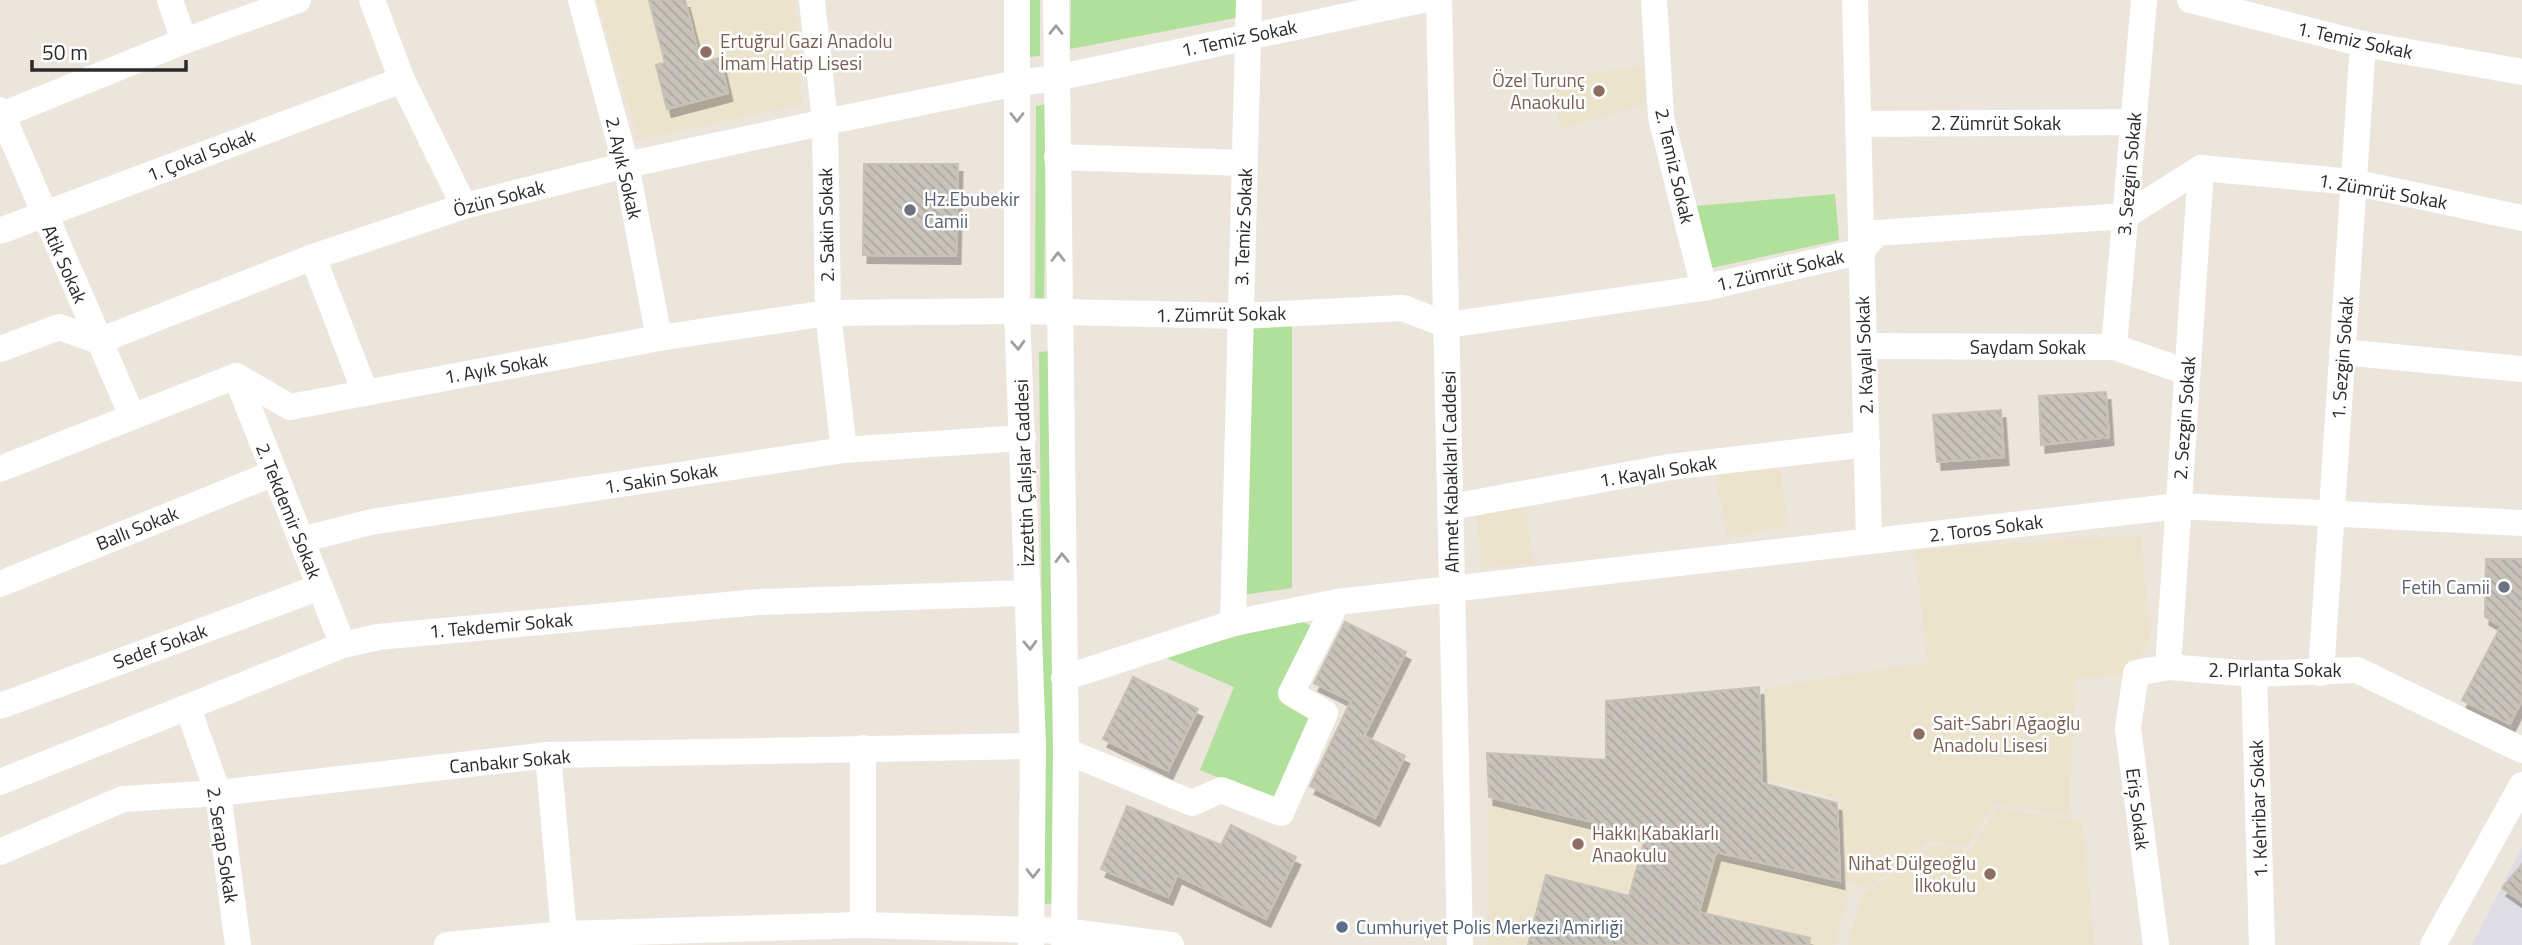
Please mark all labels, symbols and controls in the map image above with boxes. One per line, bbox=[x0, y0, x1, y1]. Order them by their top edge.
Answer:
street label: 1. Temiz Sokak bbox=[1178, 11, 1299, 64]
street label: 1. Temiz Sokak bbox=[2295, 13, 2416, 66]
one-way arrow bbox=[1048, 24, 1064, 35]
place label: Ertuğrul Gazi Anadolu İmam Hatip Lisesi bbox=[720, 26, 893, 77]
scale bar bbox=[32, 28, 186, 72]
text: 50 m bbox=[42, 36, 88, 68]
marker: Ertuğrul Gazi Anadolu İmam Hatip Lisesi bbox=[698, 44, 714, 60]
place label: Özel Turunç Anaokulu bbox=[1492, 65, 1585, 116]
marker: Özel Turunç Anaokulu bbox=[1591, 83, 1607, 99]
street label: 2. Temiz Sokak bbox=[1648, 105, 1703, 226]
street label: 2. Zümrüt Sokak bbox=[1931, 108, 2061, 137]
street label: 3. Sezgin Sokak bbox=[2109, 111, 2148, 237]
one-way arrow bbox=[1009, 112, 1025, 123]
street label: 2. Ayık Sokak bbox=[599, 114, 650, 222]
street label: 1. Çokal Sokak bbox=[142, 121, 259, 189]
street label: 1. Zümrüt Sokak bbox=[2316, 165, 2450, 216]
street label: 2. Sakin Sokak bbox=[810, 168, 841, 282]
street label: 3. Temiz Sokak bbox=[1226, 168, 1259, 286]
street label: Özün Sokak bbox=[450, 171, 548, 224]
place label: Hz.Ebubekir Camii bbox=[924, 184, 1020, 235]
marker: Hz.Ebubekir Camii bbox=[902, 202, 918, 218]
street label: Atik Sokak bbox=[35, 220, 96, 308]
street label: 1. Zümrüt Sokak bbox=[1713, 241, 1847, 298]
one-way arrow bbox=[1050, 252, 1066, 262]
street label: 2. Kayalı Sokak bbox=[1847, 295, 1880, 415]
street label: 1. Sezgin Sokak bbox=[2323, 295, 2360, 421]
street label: 1. Zümrüt Sokak bbox=[1156, 298, 1286, 329]
street label: Saydam Sokak bbox=[1970, 332, 2086, 361]
one-way arrow bbox=[1011, 339, 1026, 350]
street label: 1. Ayık Sokak bbox=[442, 344, 550, 391]
street label: 2. Sezgin Sokak bbox=[2165, 355, 2202, 481]
street label: Ahmet Kabaklarlı Caddesi bbox=[1433, 371, 1466, 574]
street label: İzzettin Çalışlar Caddesi bbox=[1006, 379, 1041, 567]
street label: 2. Tekdemir Sokak bbox=[249, 439, 330, 583]
street label: 1. Kayalı Sokak bbox=[1597, 447, 1719, 494]
street label: 1. Sakin Sokak bbox=[602, 454, 720, 501]
street label: Ballı Sokak bbox=[91, 498, 182, 557]
street label: 2. Toros Sokak bbox=[1927, 506, 2045, 549]
one-way arrow bbox=[1054, 553, 1070, 563]
place label: Fetih Camii bbox=[2402, 572, 2490, 601]
marker: Fetih Camii bbox=[2496, 579, 2512, 595]
street label: 1. Tekdemir Sokak bbox=[428, 604, 574, 645]
street label: Sedef Sokak bbox=[109, 615, 211, 676]
one-way arrow bbox=[1022, 640, 1037, 651]
street label: 2. Pırlanta Sokak bbox=[2208, 655, 2342, 684]
place label: Sait-Sabri Ağaoğlu Anadolu Lisesi bbox=[1933, 708, 2080, 759]
marker: Sait-Sabri Ağaoğlu Anadolu Lisesi bbox=[1911, 726, 1927, 742]
street label: 1. Kehribar Sokak bbox=[2241, 739, 2274, 879]
street label: Canbakır Sokak bbox=[448, 741, 572, 780]
street label: Eriş Sokak bbox=[2119, 766, 2158, 852]
street label: 2. Serap Sokak bbox=[200, 785, 247, 905]
place label: Hakkı Kabaklarlı Anaokulu bbox=[1592, 818, 1719, 869]
marker: Hakkı Kabaklarlı Anaokulu bbox=[1570, 836, 1586, 852]
place label: Nihat Dülgeoğlu İlkokulu bbox=[1848, 848, 1976, 899]
marker: Nihat Dülgeoğlu İlkokulu bbox=[1982, 866, 1998, 882]
one-way arrow bbox=[1025, 868, 1041, 879]
place label: Cumhuriyet Polis Merkezi Amirliği bbox=[1356, 912, 1623, 941]
marker: Cumhuriyet Polis Merkezi Amirliği bbox=[1334, 919, 1350, 935]

